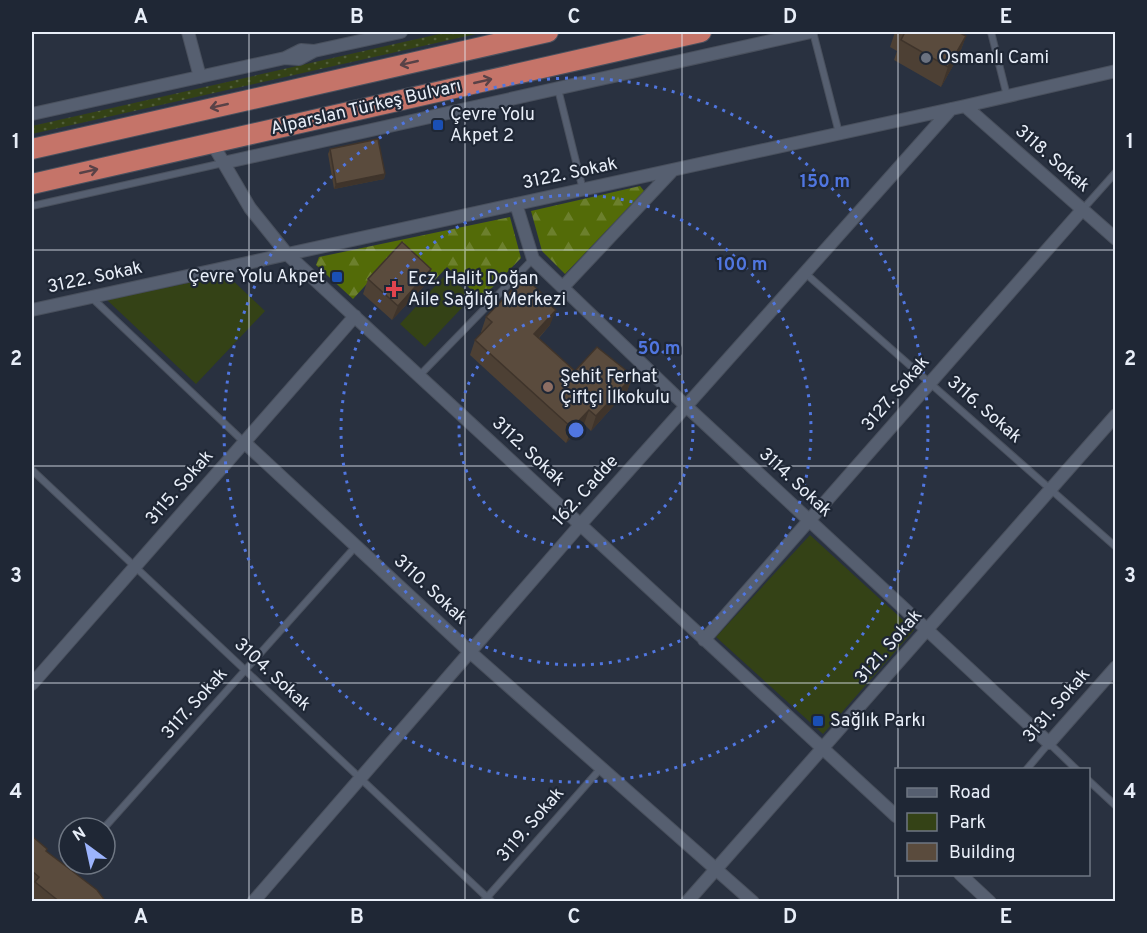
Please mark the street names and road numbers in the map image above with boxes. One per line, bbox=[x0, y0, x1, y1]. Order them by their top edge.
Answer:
street label: Alparslan Türkeş Bulvarı bbox=[268, 75, 464, 141]
street label: 3118. Sokak bbox=[1010, 120, 1094, 198]
street label: 3122. Sokak bbox=[520, 153, 620, 195]
street label: 3122. Sokak bbox=[45, 257, 145, 299]
street label: 3127. Sokak bbox=[857, 351, 935, 437]
street label: 3116. Sokak bbox=[942, 371, 1026, 449]
street label: 3112. Sokak bbox=[486, 412, 570, 492]
street label: 3114. Sokak bbox=[754, 443, 836, 523]
street label: 3115. Sokak bbox=[141, 446, 219, 530]
street label: 162. Cadde bbox=[548, 451, 624, 531]
street label: 3110. Sokak bbox=[388, 550, 472, 630]
street label: 3121. Sokak bbox=[850, 605, 928, 689]
street label: 3104. Sokak bbox=[229, 633, 315, 717]
street label: 3117. Sokak bbox=[157, 663, 233, 745]
street label: 3131. Sokak bbox=[1018, 664, 1096, 748]
street label: 3119. Sokak bbox=[492, 783, 570, 867]

